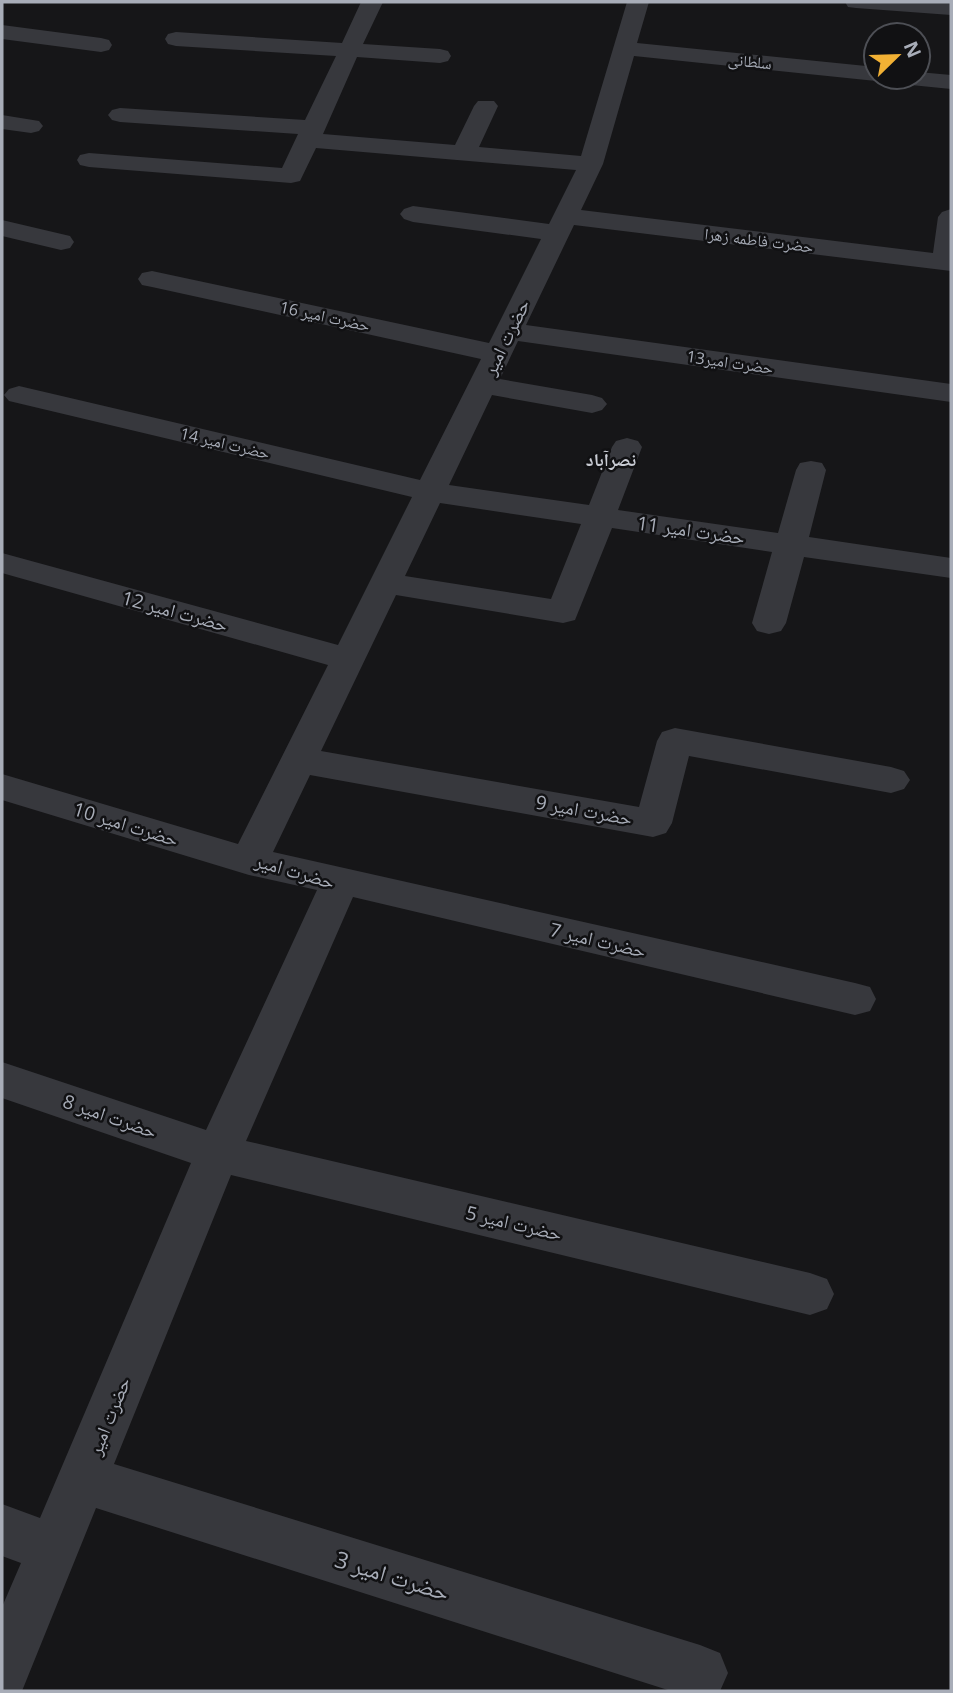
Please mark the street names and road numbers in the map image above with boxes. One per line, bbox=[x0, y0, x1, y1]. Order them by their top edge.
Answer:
street label: سلطانی bbox=[727, 48, 773, 74]
street label: حضرت فاطمه زهرا bbox=[703, 222, 815, 258]
street label: حضرت امیر bbox=[476, 295, 536, 380]
street label: حضرت امیر 16 bbox=[278, 296, 372, 336]
street label: حضرت امیر13 bbox=[685, 345, 775, 379]
street label: حضرت امیر 14 bbox=[178, 422, 272, 464]
street label: حضرت امیر 11 bbox=[635, 510, 747, 550]
street label: حضرت امیر 12 bbox=[119, 584, 231, 638]
street label: حضرت امیر 9 bbox=[534, 789, 634, 831]
street label: حضرت امیر 10 bbox=[70, 796, 182, 852]
street label: حضرت امیر bbox=[251, 847, 338, 895]
street label: حضرت امیر 7 bbox=[547, 916, 649, 964]
street label: حضرت امیر 8 bbox=[60, 1088, 160, 1144]
street label: حضرت امیر 5 bbox=[463, 1199, 565, 1247]
street label: حضرت امیر bbox=[81, 1373, 136, 1460]
street label: حضرت امیر 3 bbox=[331, 1542, 453, 1608]

